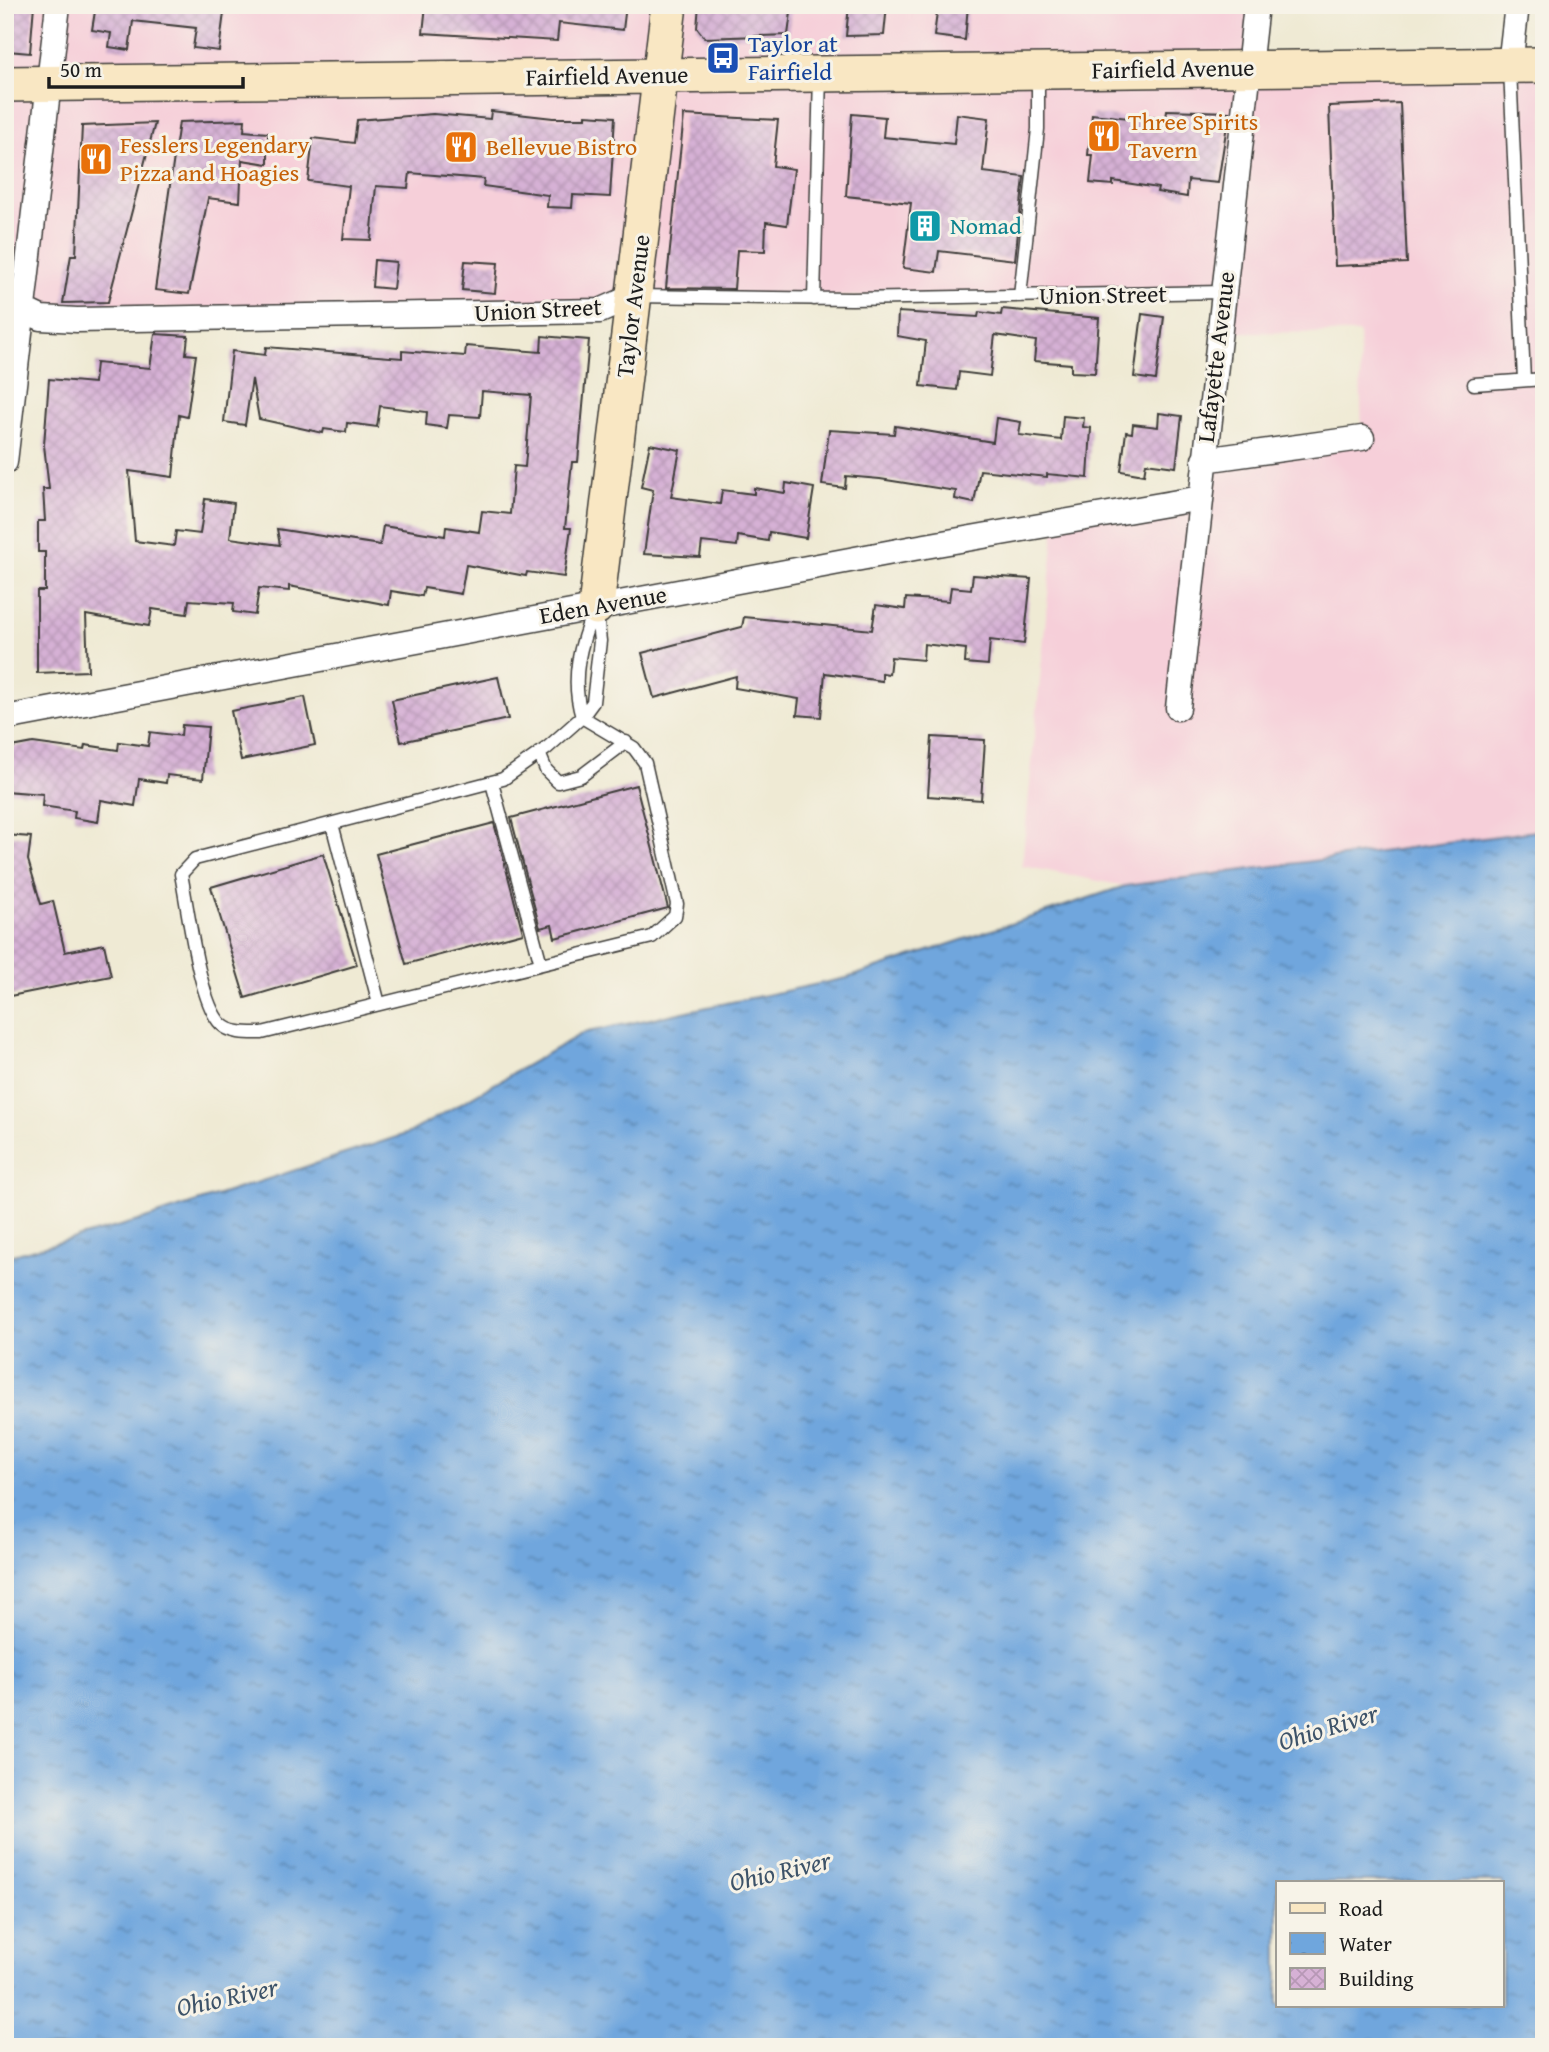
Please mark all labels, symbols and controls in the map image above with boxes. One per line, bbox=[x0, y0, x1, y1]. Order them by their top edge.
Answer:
place label: Taylor at Fairfield bbox=[748, 26, 838, 89]
bus stop icon: Taylor at Fairfield bbox=[704, 39, 742, 77]
scale bar bbox=[49, 46, 243, 90]
street label: Fairfield Avenue bbox=[1091, 50, 1255, 87]
text: 50 m bbox=[60, 54, 102, 85]
street label: Fairfield Avenue bbox=[525, 57, 689, 94]
place label: Three Spirits Tavern bbox=[1128, 104, 1258, 167]
restaurant icon: Three Spirits Tavern bbox=[1085, 117, 1123, 155]
place label: Fesslers Legendary Pizza and Hoagies bbox=[120, 127, 309, 190]
restaurant icon: Bellevue Bistro bbox=[442, 128, 480, 166]
place label: Bellevue Bistro bbox=[486, 129, 637, 164]
restaurant icon: Fesslers Legendary Pizza and Hoagies bbox=[77, 140, 115, 178]
building icon: Nomad bbox=[906, 207, 944, 245]
place label: Nomad bbox=[950, 208, 1022, 243]
street label: Taylor Avenue bbox=[606, 232, 659, 379]
street label: Lafayette Avenue bbox=[1188, 269, 1243, 444]
street label: Union Street bbox=[1039, 276, 1168, 313]
street label: Union Street bbox=[473, 289, 603, 330]
street label: Eden Avenue bbox=[536, 576, 669, 633]
water label: Ohio River bbox=[1273, 1692, 1384, 1760]
water label: Ohio River bbox=[725, 1840, 836, 1901]
legend bbox=[1276, 1881, 1504, 2007]
text: Road bbox=[1339, 1893, 1384, 1924]
text: Water bbox=[1339, 1928, 1392, 1959]
text: Building bbox=[1339, 1963, 1414, 1994]
water label: Ohio River bbox=[172, 1966, 283, 2026]

